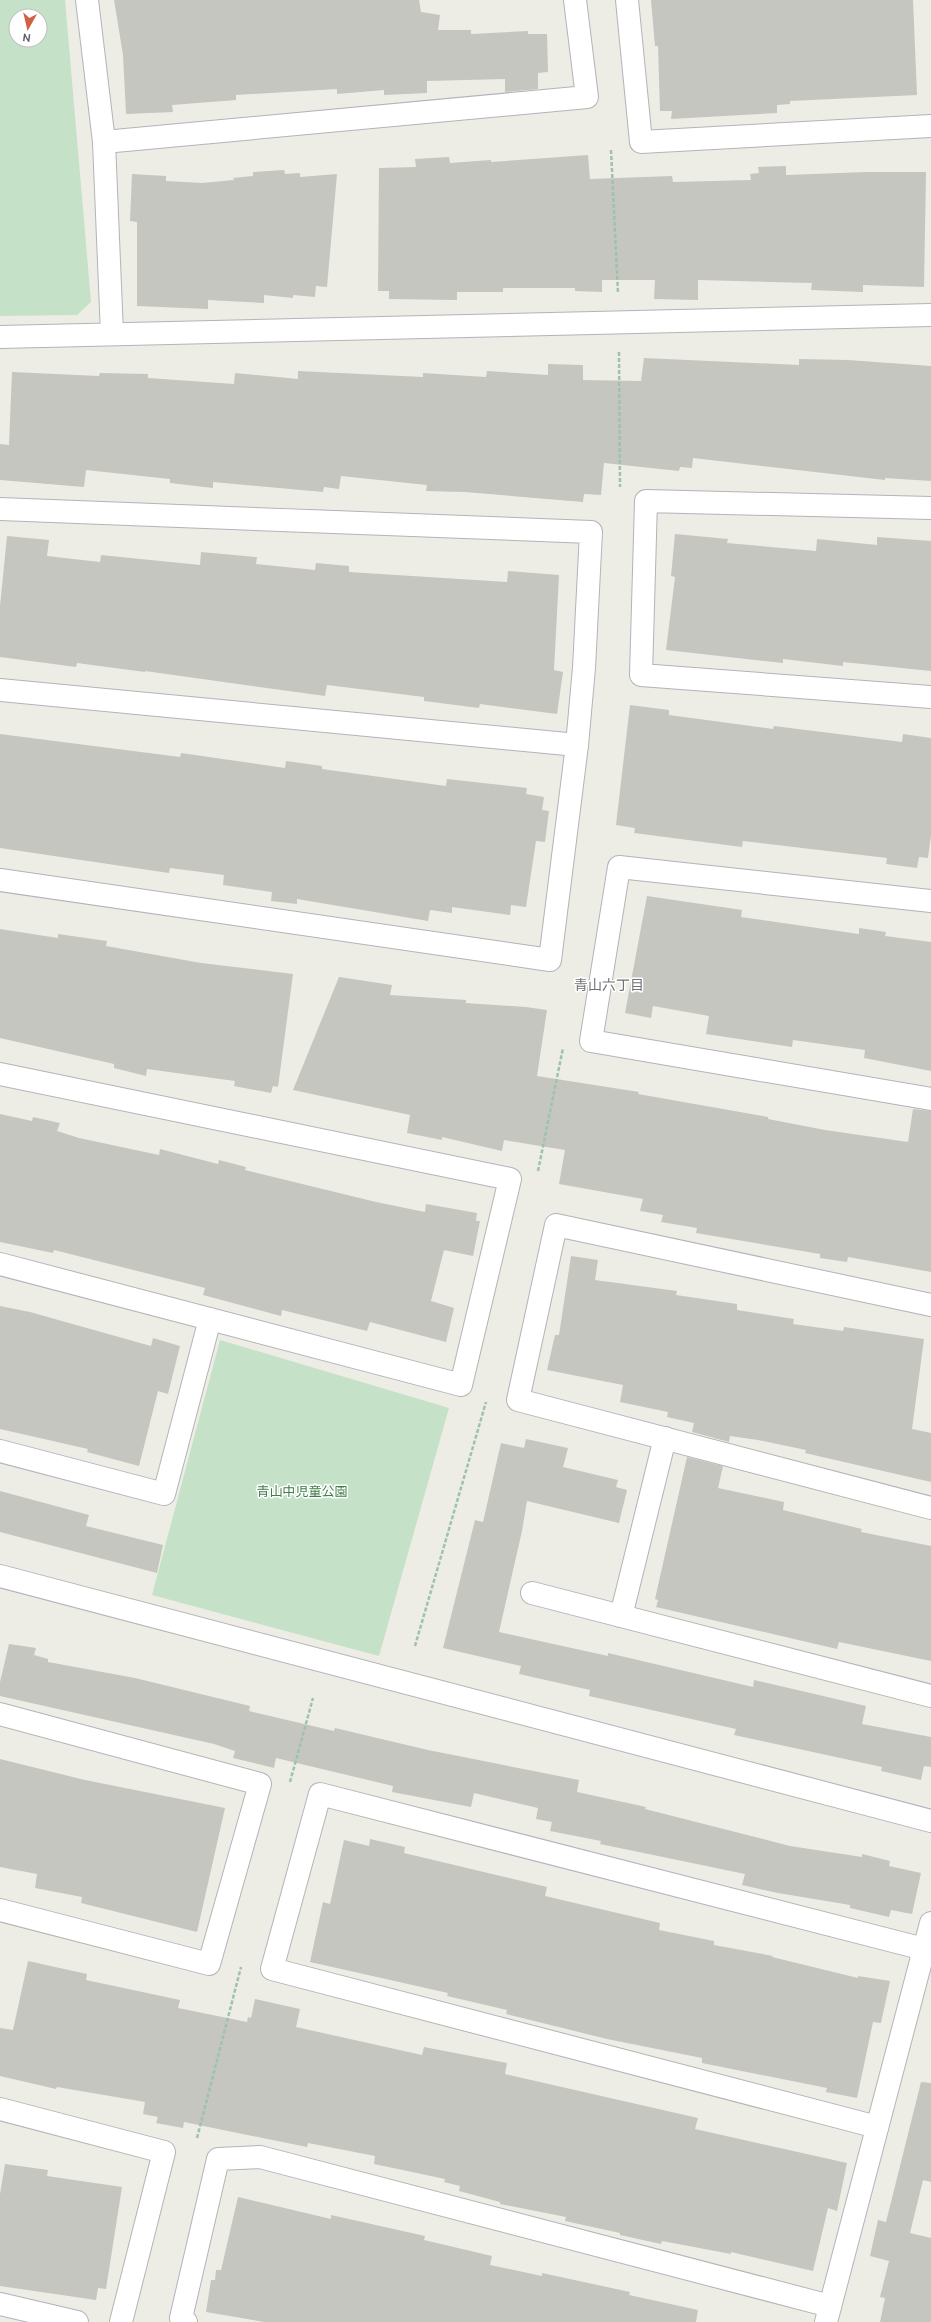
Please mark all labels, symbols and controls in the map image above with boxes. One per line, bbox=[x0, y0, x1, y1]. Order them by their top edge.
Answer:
north arrow bbox=[8, 8, 48, 48]
text: N bbox=[22, 31, 32, 44]
district label: 青山六丁目 bbox=[574, 977, 644, 993]
park label: 青山中児童公園 bbox=[256, 1484, 348, 1498]

